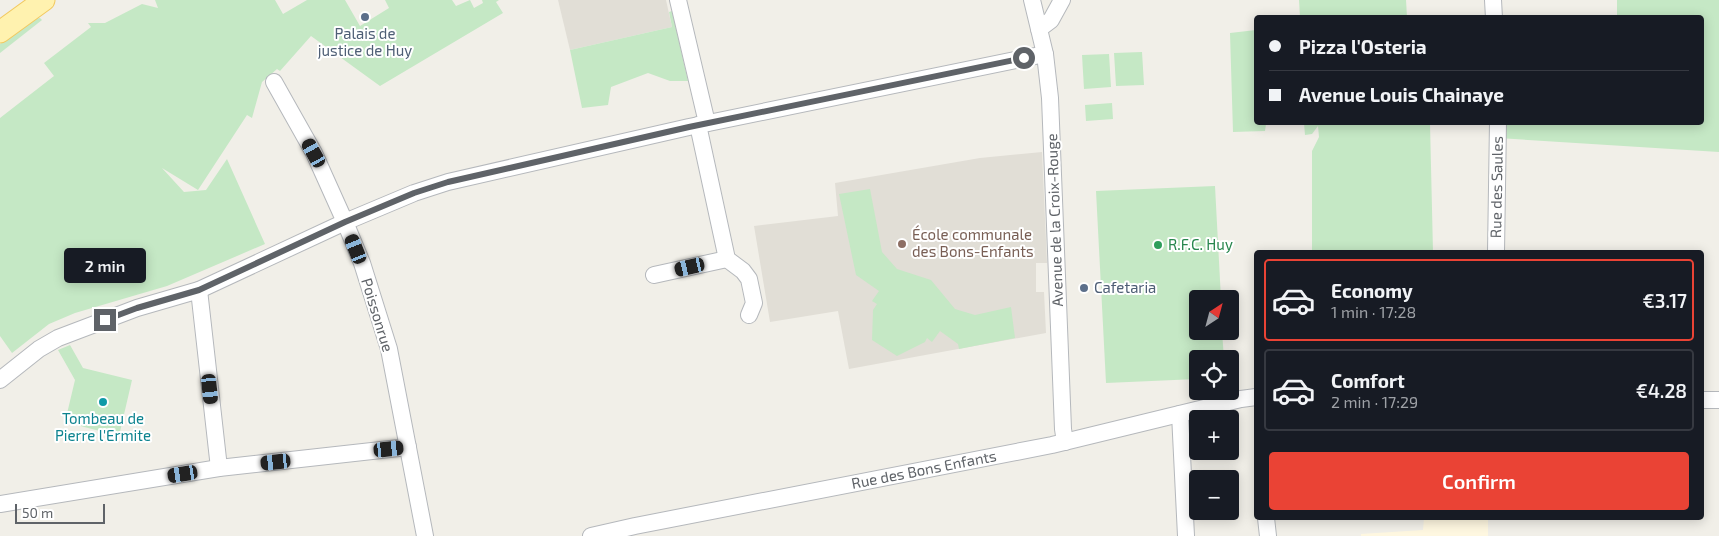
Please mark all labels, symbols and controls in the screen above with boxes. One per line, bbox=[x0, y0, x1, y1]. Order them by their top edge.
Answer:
marker: Palais de justice de Huy bbox=[359, 11, 371, 23]
place label: Palais de justice de Huy bbox=[318, 24, 412, 60]
text: Pizza l'Osteria bbox=[1299, 35, 1427, 58]
route start bbox=[1013, 47, 1035, 69]
text: Avenue Louis Chainaye bbox=[1299, 83, 1504, 106]
street label: Avenue de la Croix-Rouge bbox=[1042, 133, 1066, 307]
car bbox=[300, 136, 327, 170]
street label: Rue des Saules bbox=[1486, 136, 1506, 238]
place label: École communale des Bons-Enfants bbox=[912, 225, 1034, 260]
car bbox=[343, 232, 368, 266]
place label: R.F.C. Huy bbox=[1168, 235, 1233, 253]
marker: École communale des Bons-Enfants bbox=[896, 238, 908, 250]
marker: R.F.C. Huy bbox=[1152, 239, 1164, 251]
callout: 2 min bbox=[64, 248, 146, 282]
text: 2 min bbox=[85, 256, 125, 275]
car bbox=[673, 256, 706, 278]
street label: Poissonrue bbox=[358, 276, 398, 354]
place label: Cafetaria bbox=[1094, 278, 1156, 296]
icon: car bbox=[1271, 278, 1316, 323]
text: Economy bbox=[1331, 279, 1413, 302]
marker: Cafetaria bbox=[1078, 282, 1090, 294]
text: €3.17 bbox=[1643, 289, 1687, 312]
north arrow bbox=[1189, 290, 1239, 340]
map controls bbox=[1189, 290, 1239, 520]
text: 1 min · 17:28 bbox=[1331, 302, 1416, 321]
route end bbox=[94, 309, 116, 331]
button: locate bbox=[1189, 350, 1239, 400]
icon: car bbox=[1271, 368, 1316, 413]
text: Comfort bbox=[1331, 369, 1405, 392]
car bbox=[200, 373, 219, 405]
text: €4.28 bbox=[1636, 379, 1687, 402]
text: 2 min · 17:29 bbox=[1331, 392, 1418, 411]
marker: Tombeau de Pierre l'Ermite bbox=[97, 396, 109, 408]
place label: Tombeau de Pierre l'Ermite bbox=[55, 409, 151, 444]
button: + bbox=[1189, 410, 1239, 460]
car bbox=[373, 440, 404, 458]
street label: Rue des Bons Enfants bbox=[850, 446, 998, 492]
button: Confirm bbox=[1269, 452, 1689, 510]
car bbox=[260, 453, 291, 471]
car bbox=[167, 464, 198, 484]
button: − bbox=[1189, 470, 1239, 520]
scale bar bbox=[15, 501, 105, 524]
text: 50 m bbox=[22, 504, 53, 521]

